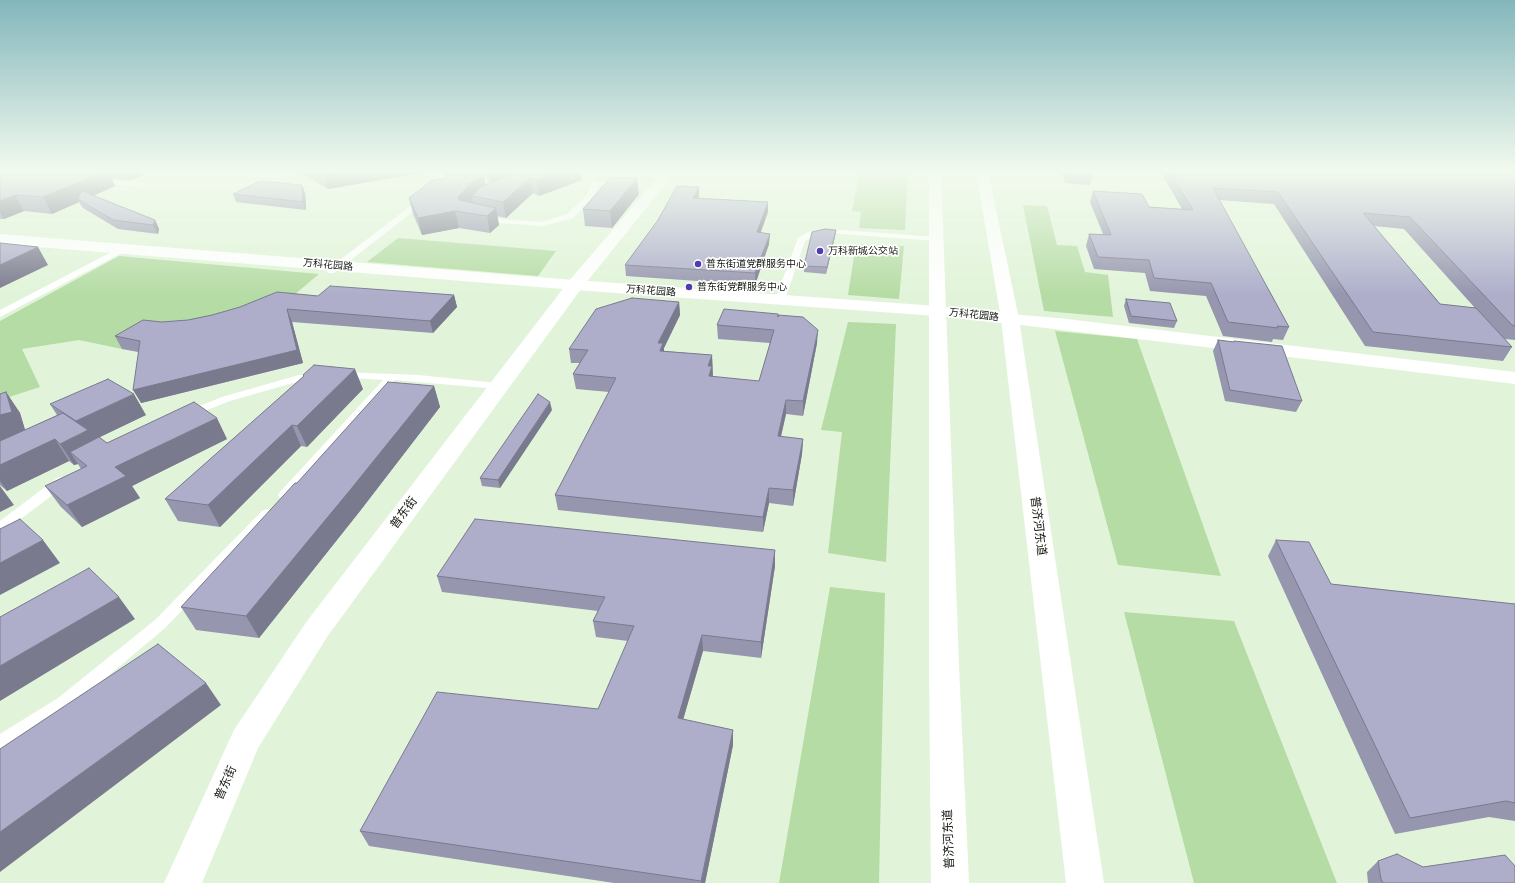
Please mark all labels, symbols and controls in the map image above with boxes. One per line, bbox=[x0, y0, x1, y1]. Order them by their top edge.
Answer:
place label: 万科新城公交站 bbox=[828, 245, 898, 257]
marker: 万科新城公交站 bbox=[815, 246, 825, 256]
street label: 万科花园路 bbox=[303, 257, 353, 273]
place label: 普东街道党群服务中心 bbox=[706, 258, 806, 270]
marker: 普东街道党群服务中心 bbox=[693, 259, 703, 269]
place label: 普东街党群服务中心 bbox=[697, 281, 787, 293]
marker: 普东街党群服务中心 bbox=[684, 282, 694, 292]
street label: 万科花园路 bbox=[626, 283, 676, 299]
street label: 万科花园路 bbox=[949, 306, 999, 324]
street label: 普东街 bbox=[387, 494, 421, 532]
street label: 普济河东道 bbox=[1027, 495, 1049, 557]
street label: 普东街 bbox=[212, 764, 240, 802]
street label: 普济河东道 bbox=[941, 809, 957, 869]

